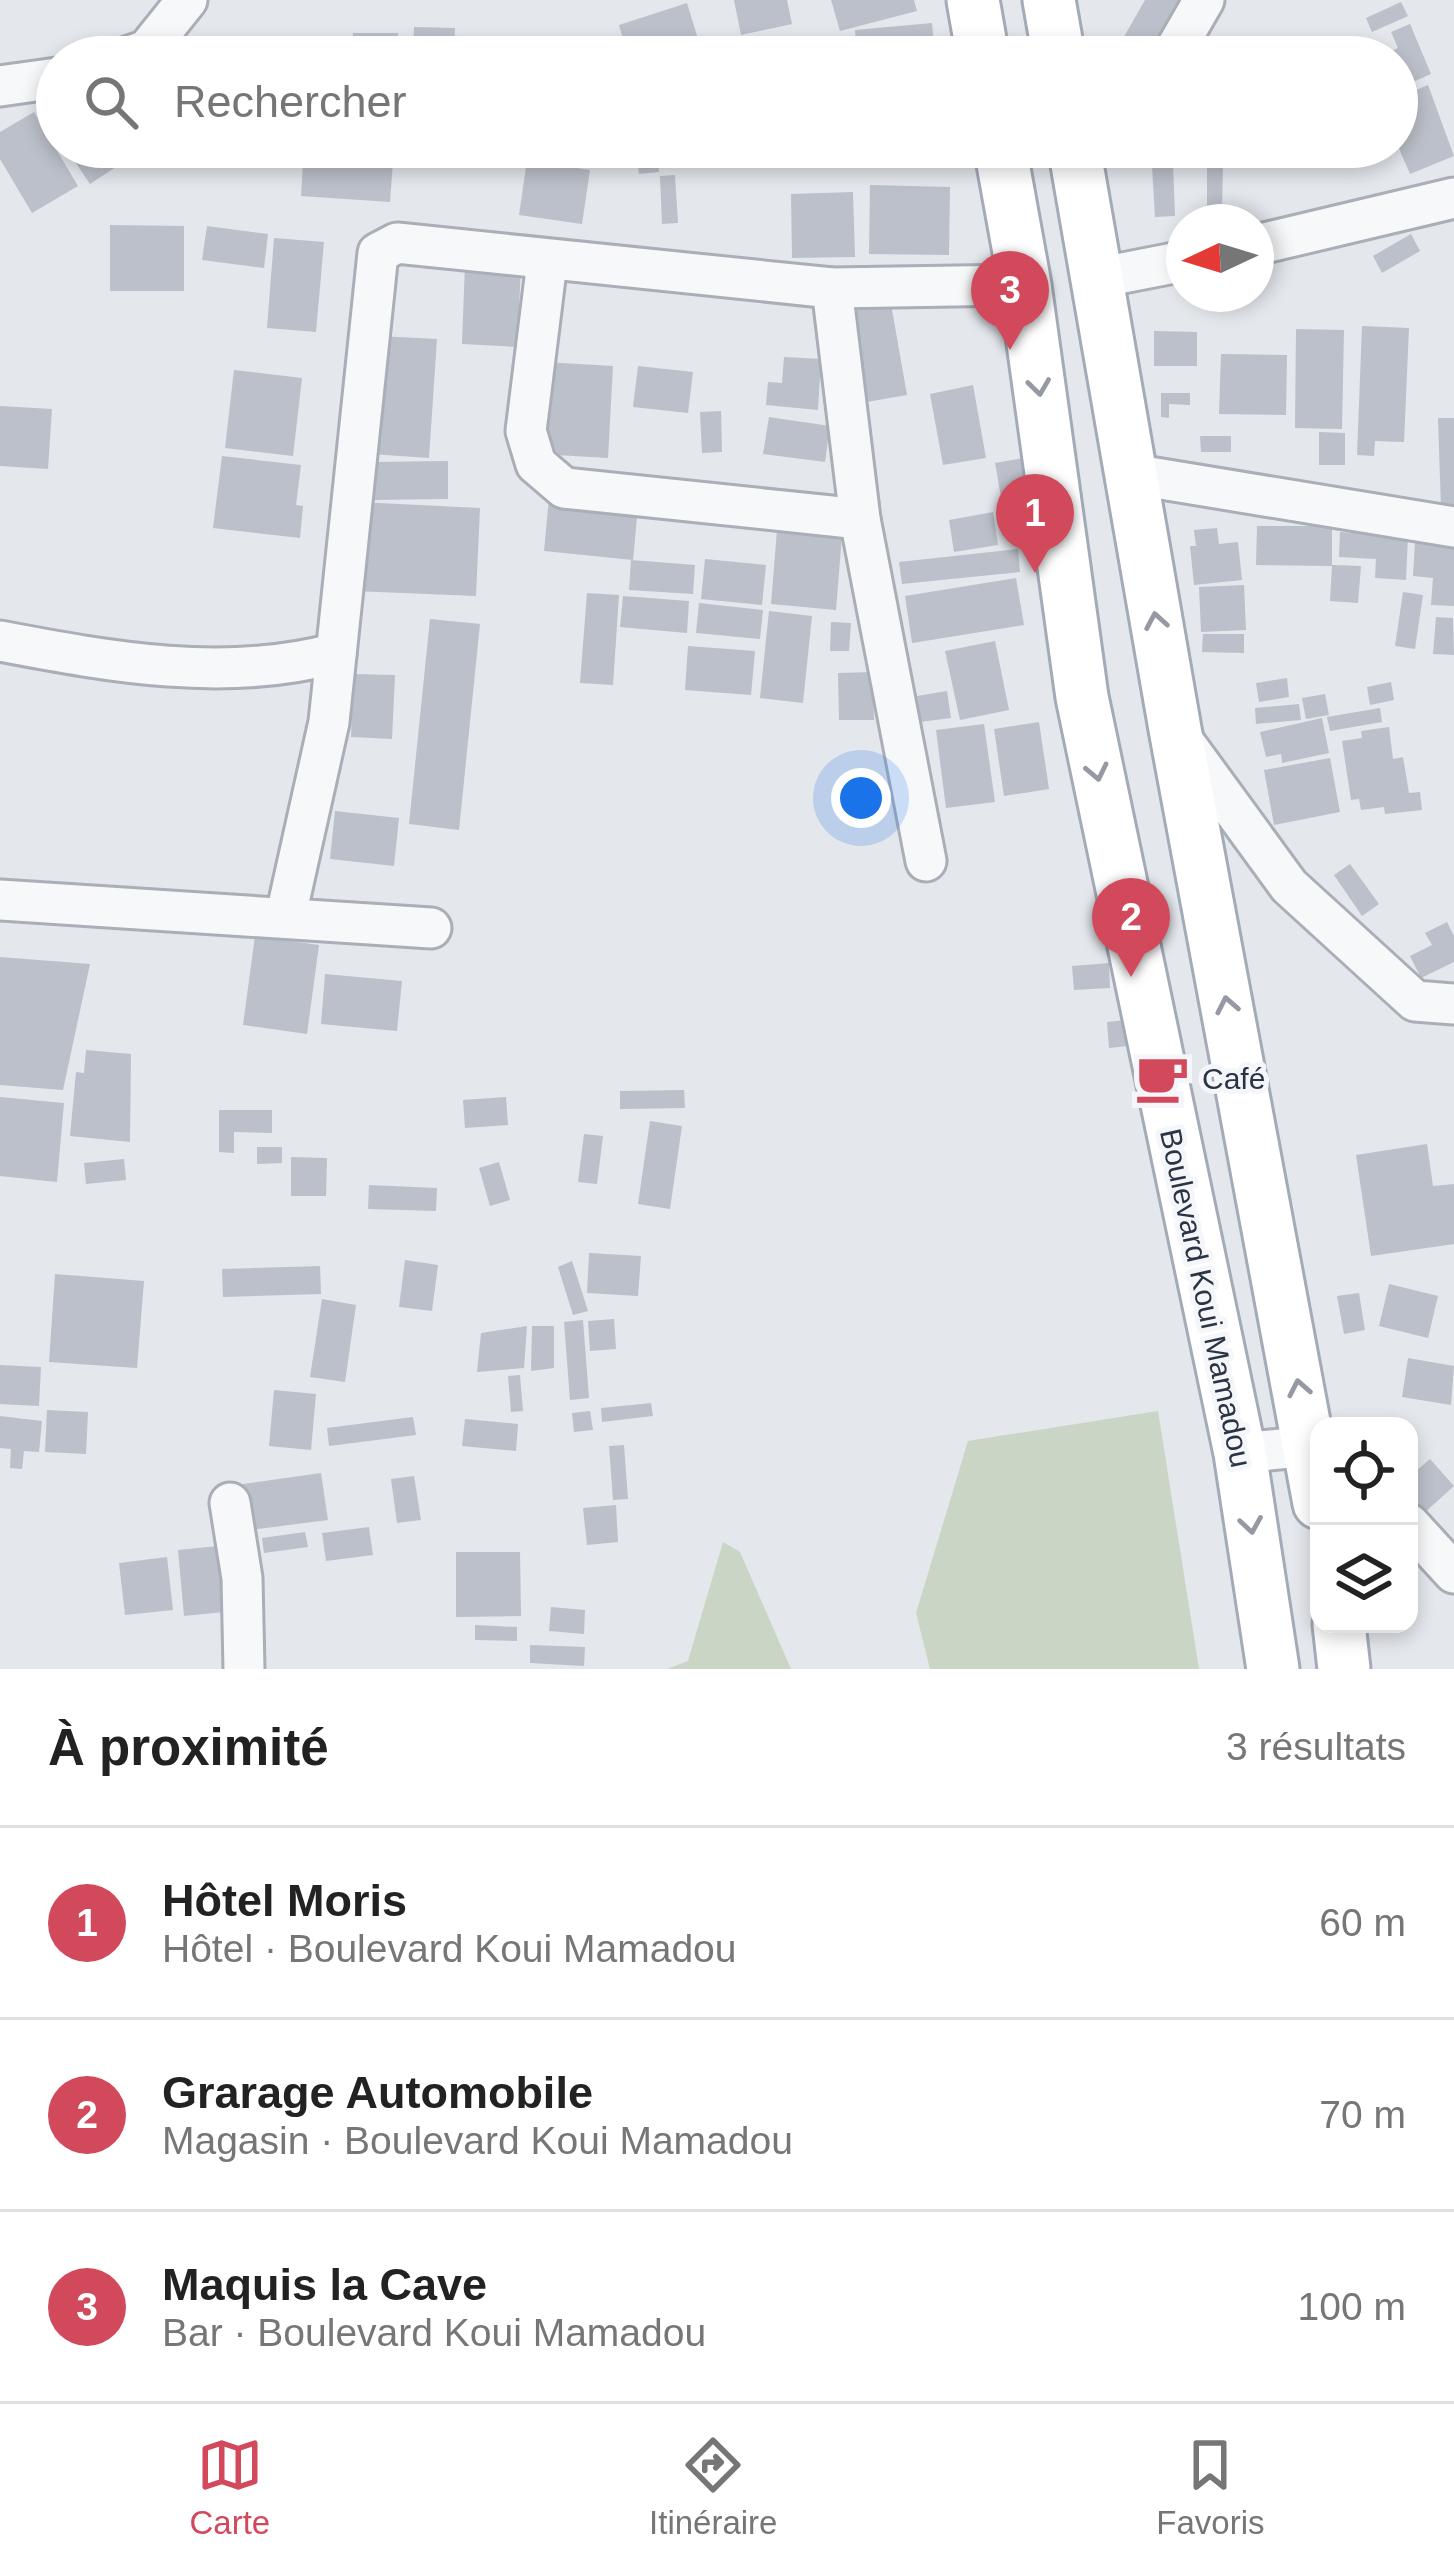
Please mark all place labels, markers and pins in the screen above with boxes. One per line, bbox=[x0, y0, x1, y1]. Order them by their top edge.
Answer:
pin: 3 bbox=[971, 251, 1049, 350]
pin: 1 bbox=[996, 474, 1074, 573]
pin: 2 bbox=[1092, 878, 1170, 977]
cafe icon: Café bbox=[1133, 1049, 1191, 1107]
place label: Café bbox=[1202, 1062, 1265, 1095]

